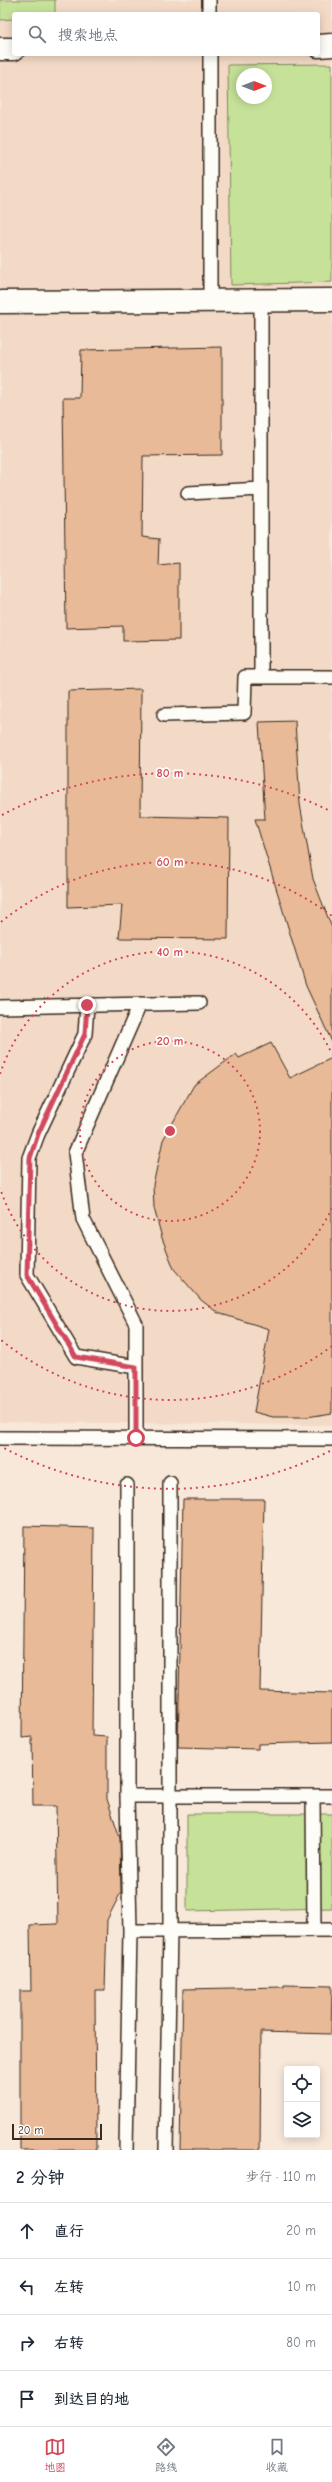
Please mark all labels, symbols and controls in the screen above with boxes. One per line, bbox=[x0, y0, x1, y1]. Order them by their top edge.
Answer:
search box bbox=[12, 12, 320, 56]
icon: search bbox=[26, 23, 48, 45]
text: 搜索地点 bbox=[58, 26, 118, 44]
north arrow bbox=[236, 68, 272, 104]
text: 80 m bbox=[157, 766, 183, 780]
text: 60 m bbox=[157, 855, 183, 869]
text: 40 m bbox=[157, 945, 183, 959]
route end bbox=[78, 996, 96, 1014]
text: 20 m bbox=[157, 1034, 183, 1048]
centre of rings bbox=[163, 1124, 177, 1138]
route start bbox=[127, 1429, 145, 1447]
map controls bbox=[284, 2066, 320, 2138]
button: locate bbox=[284, 2066, 320, 2102]
button: layers bbox=[284, 2102, 320, 2138]
scale bar bbox=[12, 2122, 102, 2141]
text: 20 m bbox=[18, 2124, 43, 2137]
text: 2 分钟 bbox=[16, 2168, 65, 2187]
text: 步行 · 110 m bbox=[246, 2169, 316, 2184]
icon: ahead bbox=[16, 2220, 38, 2242]
text: 直行 bbox=[54, 2222, 84, 2240]
text: 20 m bbox=[286, 2223, 316, 2238]
icon: left bbox=[16, 2276, 38, 2298]
text: 左转 bbox=[54, 2278, 84, 2296]
text: 10 m bbox=[288, 2279, 316, 2294]
icon: right bbox=[16, 2332, 38, 2354]
text: 右转 bbox=[54, 2334, 84, 2352]
text: 80 m bbox=[286, 2335, 316, 2350]
icon: arrive bbox=[16, 2388, 38, 2410]
text: 到达目的地 bbox=[54, 2390, 129, 2408]
tab: 地图 bbox=[44, 2436, 66, 2474]
tab: 路线 bbox=[155, 2436, 177, 2474]
tab: 收藏 bbox=[266, 2436, 288, 2474]

